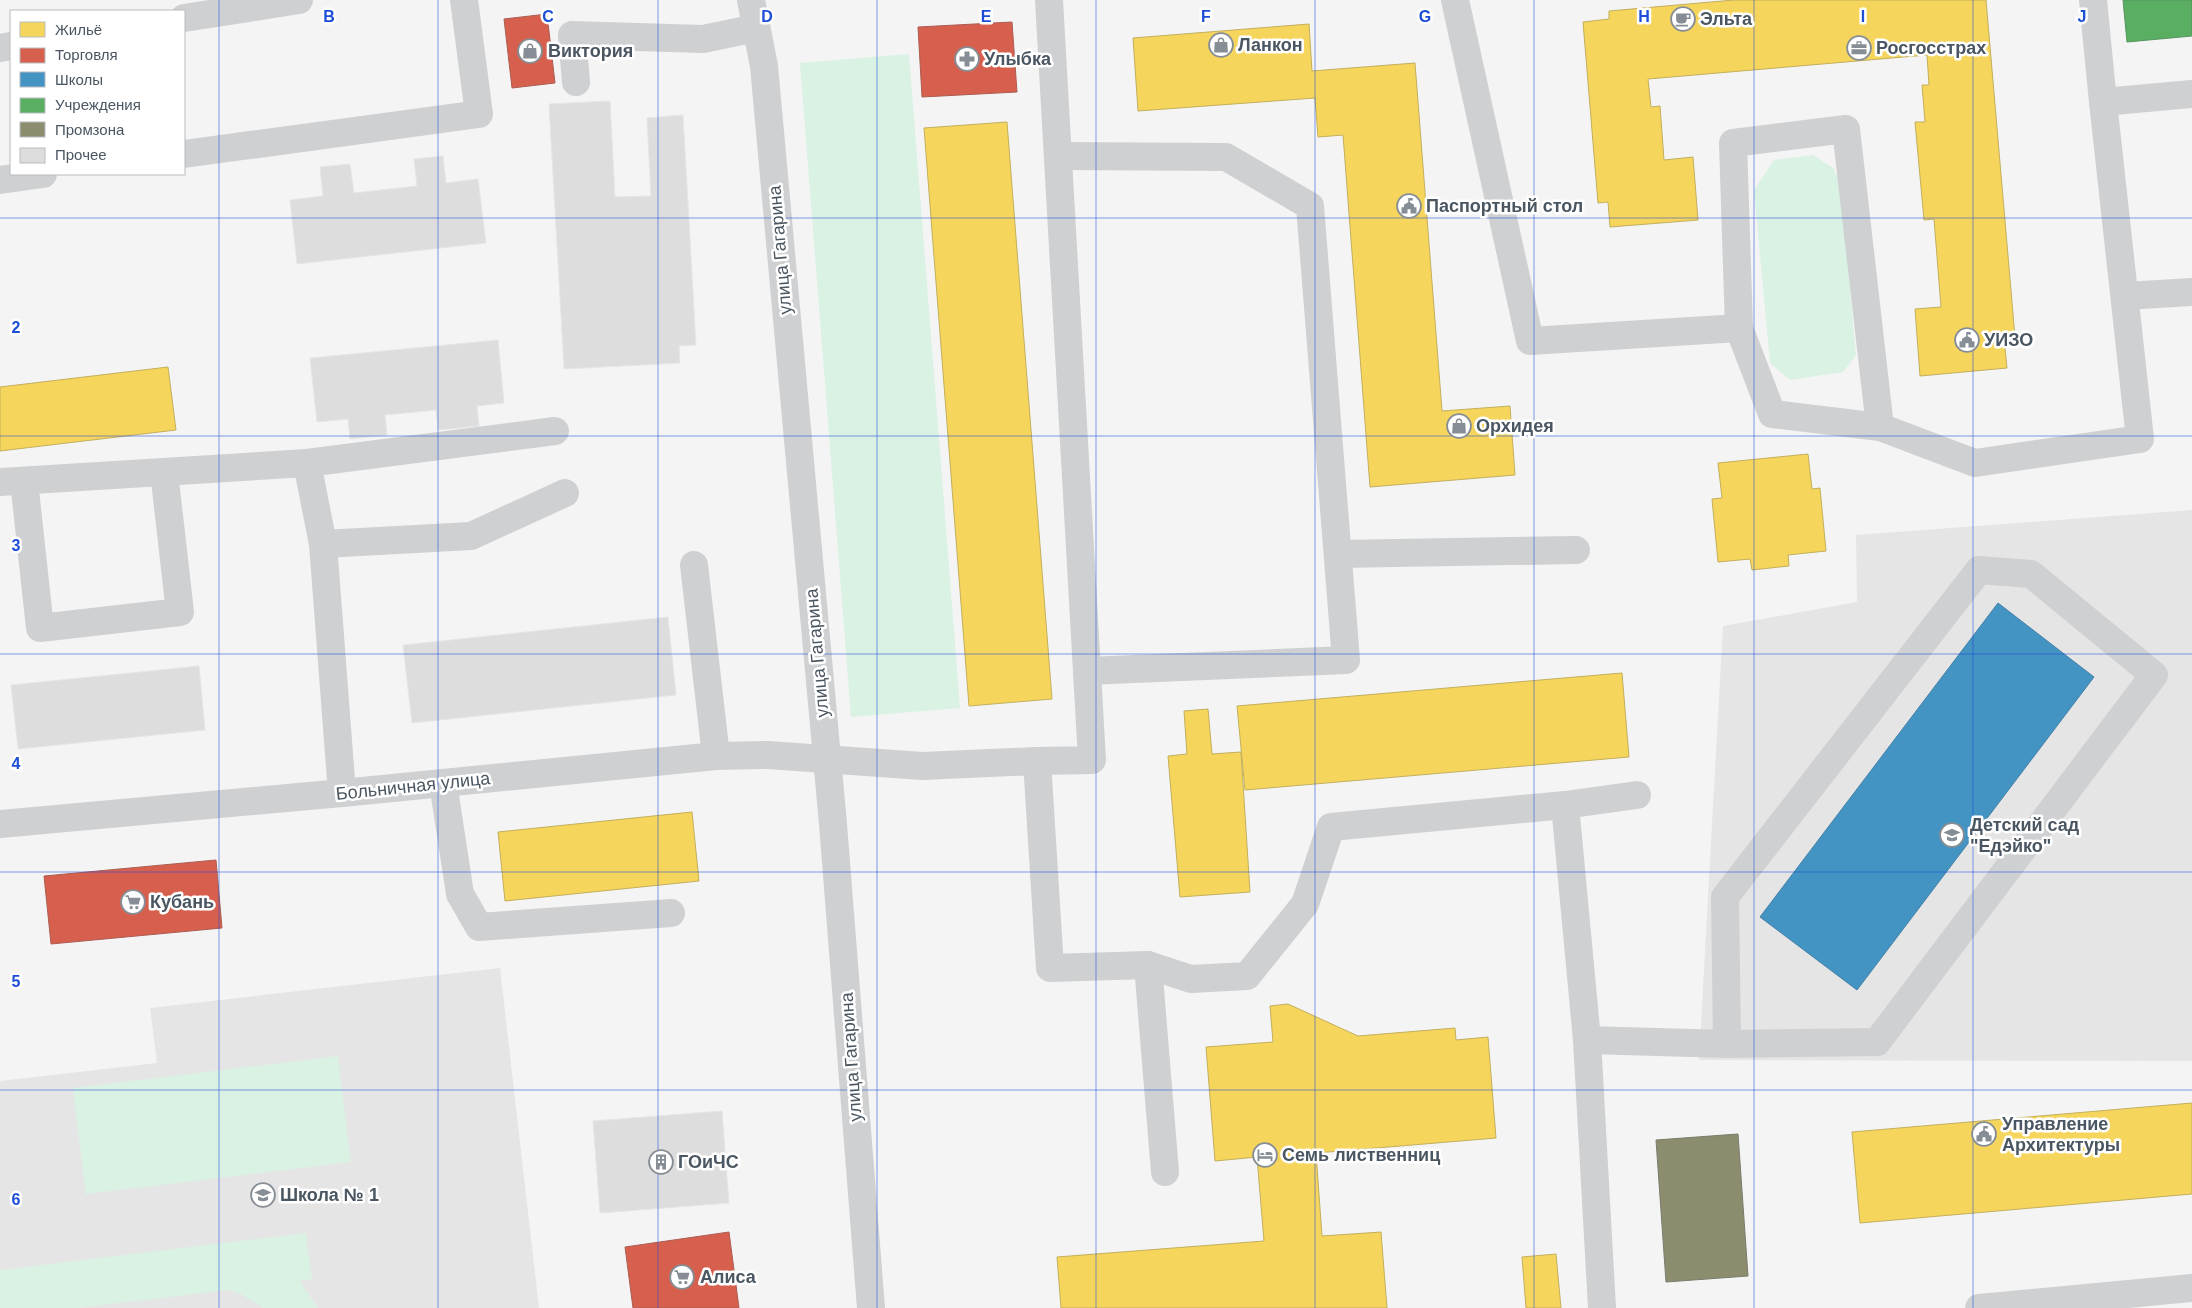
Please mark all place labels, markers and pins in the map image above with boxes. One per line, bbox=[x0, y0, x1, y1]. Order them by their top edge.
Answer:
cafe icon: Эльта bbox=[1670, 6, 1696, 32]
place label: Эльта bbox=[1700, 9, 1753, 29]
shop icon: Ланкон bbox=[1208, 32, 1234, 58]
place label: Ланкон bbox=[1238, 35, 1303, 55]
office icon: Росгосстрах bbox=[1846, 35, 1872, 61]
shop icon: Виктория bbox=[517, 38, 543, 64]
place label: Росгосстрах bbox=[1876, 38, 1986, 58]
place label: Виктория bbox=[548, 41, 633, 61]
pharmacy icon: Улыбка bbox=[954, 46, 980, 72]
place label: Улыбка bbox=[984, 49, 1052, 69]
public building icon: Паспортный стол bbox=[1396, 193, 1422, 219]
place label: Паспортный стол bbox=[1426, 196, 1583, 216]
public building icon: УИЗО bbox=[1954, 327, 1980, 353]
place label: УИЗО bbox=[1984, 330, 2033, 350]
shop icon: Орхидея bbox=[1446, 413, 1472, 439]
place label: Орхидея bbox=[1476, 416, 1554, 436]
place label: Детский сад "Едэйко" bbox=[1970, 815, 2080, 856]
school or university icon: Детский сад "Едэйко" bbox=[1939, 822, 1965, 848]
supermarket icon: Кубань bbox=[120, 889, 146, 915]
place label: Кубань bbox=[150, 892, 214, 912]
place label: Управление Архитектуры bbox=[2002, 1114, 2120, 1155]
public building icon: Управление Архитектуры bbox=[1971, 1121, 1997, 1147]
hotel icon: Семь лиственниц bbox=[1252, 1142, 1278, 1168]
place label: Семь лиственниц bbox=[1282, 1145, 1440, 1165]
building icon: ГОиЧС bbox=[648, 1149, 674, 1175]
place label: ГОиЧС bbox=[678, 1152, 739, 1172]
school or university icon: Школа № 1 bbox=[250, 1182, 276, 1208]
place label: Школа № 1 bbox=[280, 1185, 379, 1205]
supermarket icon: Алиса bbox=[669, 1264, 695, 1290]
place label: Алиса bbox=[700, 1267, 757, 1287]

